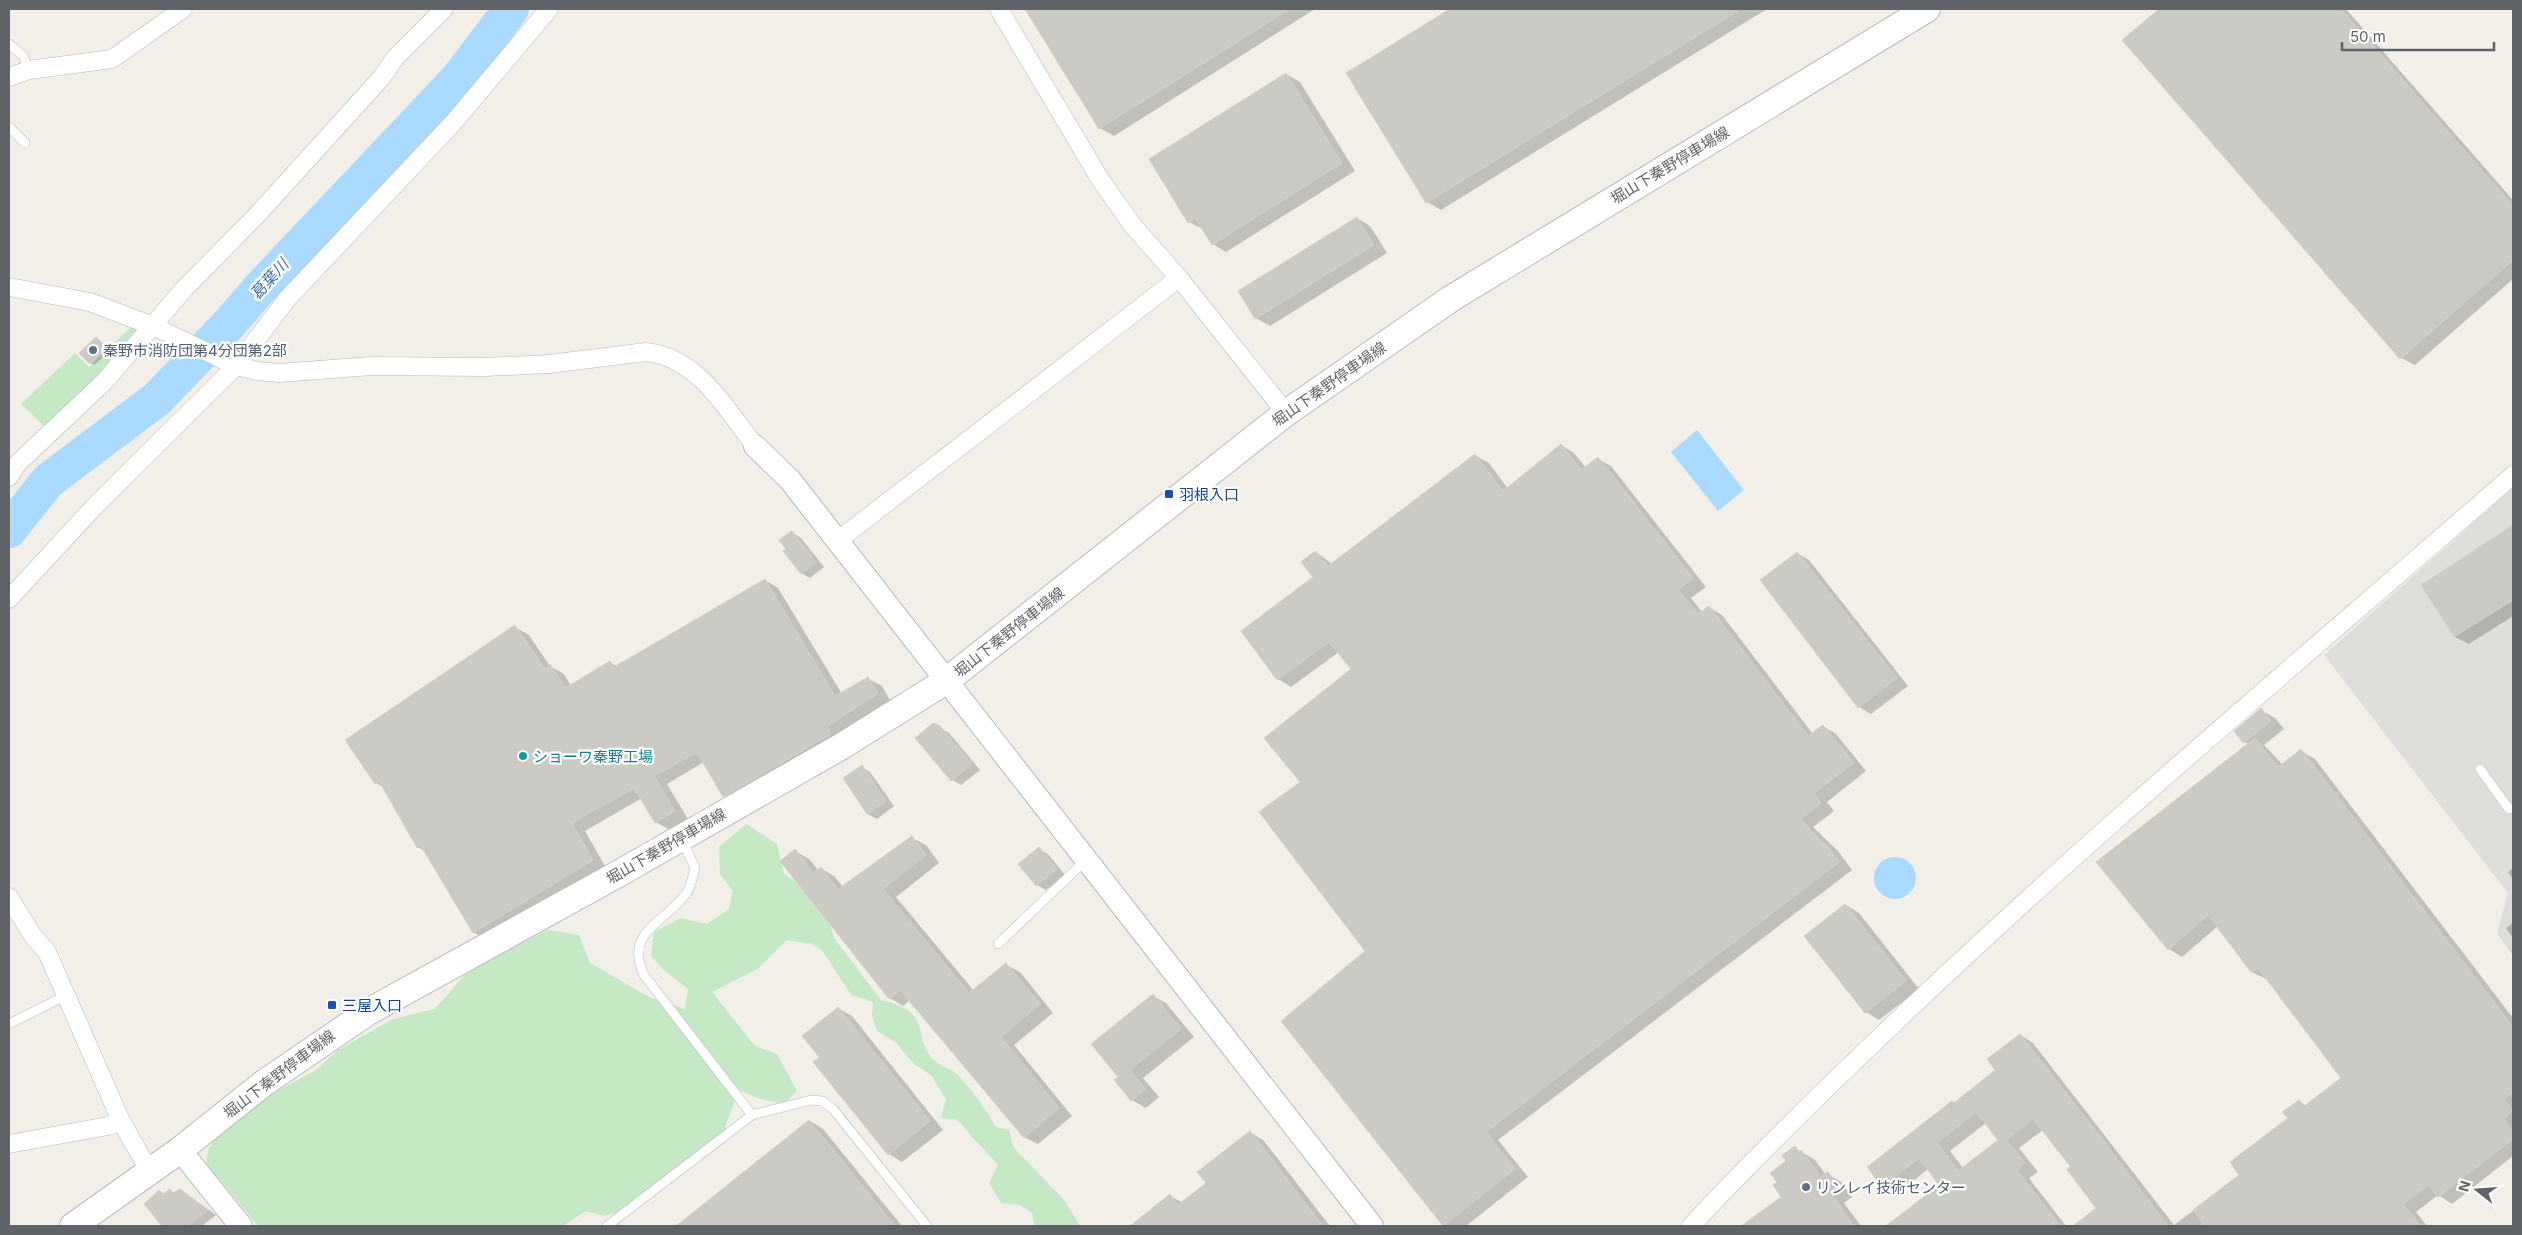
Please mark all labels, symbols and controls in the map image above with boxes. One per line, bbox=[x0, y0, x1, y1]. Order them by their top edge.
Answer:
scale bar bbox=[2342, 20, 2494, 52]
text: 50 m bbox=[2350, 27, 2386, 46]
street label: 堀山下秦野停車場線 bbox=[1607, 122, 1733, 208]
water label: 葛葉川 bbox=[246, 253, 294, 304]
street label: 堀山下秦野停車場線 bbox=[1268, 337, 1390, 431]
place label: 秦野市消防団第4分団第2部 bbox=[103, 341, 287, 360]
marker: 秦野市消防団第4分団第2部 bbox=[87, 344, 99, 356]
place label: 羽根入口 bbox=[1179, 485, 1239, 504]
marker: 羽根入口 bbox=[1163, 488, 1175, 500]
street label: 堀山下秦野停車場線 bbox=[950, 583, 1068, 681]
place label: ショーワ秦野工場 bbox=[533, 747, 653, 766]
marker: ショーワ秦野工場 bbox=[517, 750, 529, 762]
street label: 堀山下秦野停車場線 bbox=[603, 804, 729, 888]
place label: 三屋入口 bbox=[342, 996, 402, 1015]
marker: 三屋入口 bbox=[326, 999, 338, 1011]
street label: 堀山下秦野停車場線 bbox=[219, 1026, 339, 1122]
north arrow bbox=[2452, 1165, 2502, 1215]
place label: リンレイ技術センター bbox=[1816, 1178, 1966, 1197]
text: N bbox=[2454, 1178, 2474, 1194]
marker: リンレイ技術センター bbox=[1800, 1181, 1812, 1193]

